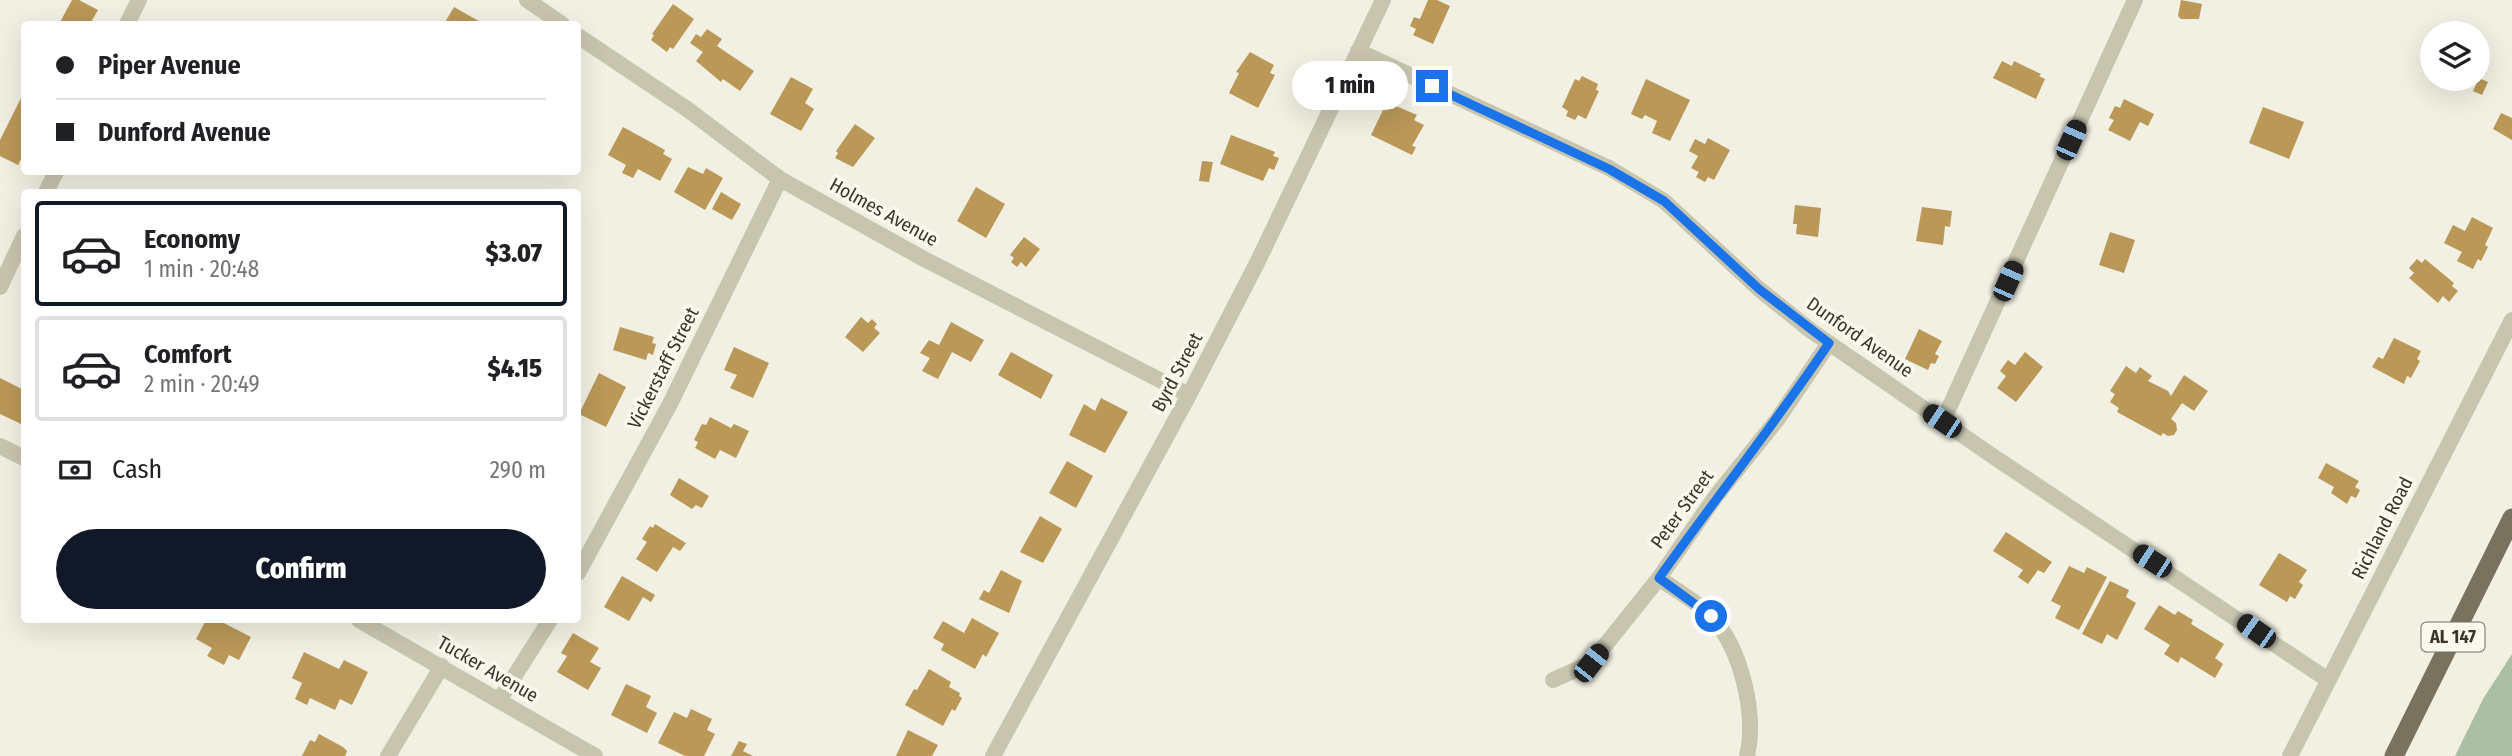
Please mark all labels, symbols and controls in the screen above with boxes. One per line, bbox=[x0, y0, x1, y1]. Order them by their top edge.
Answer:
map controls bbox=[2420, 21, 2490, 91]
button: layers bbox=[2420, 21, 2490, 91]
text: Piper Avenue bbox=[98, 50, 241, 81]
callout: 1 min bbox=[1292, 62, 1408, 110]
route end bbox=[1416, 70, 1448, 102]
text: 1 min bbox=[1325, 71, 1375, 99]
text: Dunford Avenue bbox=[98, 117, 271, 148]
car bbox=[2053, 117, 2090, 163]
street label: Holmes Avenue bbox=[826, 173, 942, 251]
icon: car bbox=[60, 222, 123, 285]
text: Economy bbox=[144, 224, 240, 255]
text: $3.07 bbox=[486, 238, 542, 269]
text: 1 min · 20:48 bbox=[144, 255, 259, 283]
car bbox=[1990, 258, 2027, 304]
street label: Dunford Avenue bbox=[1802, 292, 1918, 382]
street label: Vickerstaff Street bbox=[622, 303, 704, 433]
street label: Byrd Street bbox=[1147, 328, 1208, 416]
icon: car bbox=[60, 337, 123, 400]
text: Comfort bbox=[144, 339, 232, 370]
text: $4.15 bbox=[488, 353, 542, 384]
text: 2 min · 20:49 bbox=[144, 370, 260, 398]
car bbox=[1919, 401, 1966, 441]
icon: cash bbox=[56, 451, 94, 489]
text: Cash bbox=[112, 454, 162, 485]
text: 290 m bbox=[490, 456, 546, 484]
street label: Peter Street bbox=[1646, 464, 1719, 553]
street label: Richland Road bbox=[2346, 473, 2418, 583]
button: Confirm bbox=[56, 529, 546, 609]
car bbox=[2129, 541, 2176, 581]
route start bbox=[1695, 600, 1727, 632]
car bbox=[2233, 610, 2280, 652]
road number: AL 147 bbox=[2422, 622, 2484, 652]
street label: Tucker Avenue bbox=[434, 631, 542, 707]
car bbox=[1570, 640, 1613, 686]

